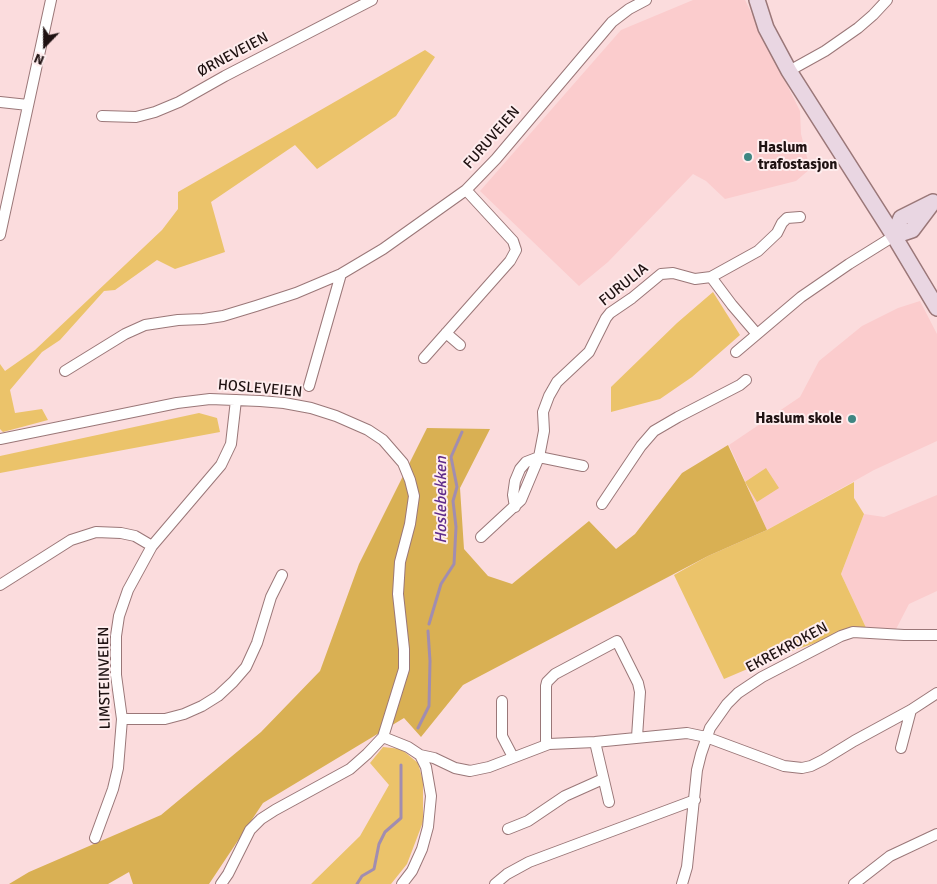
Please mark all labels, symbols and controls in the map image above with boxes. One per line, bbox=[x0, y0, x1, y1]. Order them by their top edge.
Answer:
north arrow bbox=[20, 20, 70, 70]
street label: ØRNEVEIEN bbox=[194, 29, 272, 81]
text: N bbox=[31, 50, 47, 69]
street label: FURUVEIEN bbox=[460, 103, 524, 173]
place label: Haslum trafostasjon bbox=[758, 139, 838, 174]
marker: Haslum trafostasjon bbox=[742, 151, 754, 163]
street label: FURULIA bbox=[596, 260, 652, 310]
street label: HOSLEVEIEN bbox=[217, 376, 303, 402]
place label: Haslum skole bbox=[755, 410, 842, 428]
marker: Haslum skole bbox=[846, 413, 858, 425]
water label: Hoslebekken bbox=[432, 456, 452, 544]
street label: EKREKROKEN bbox=[743, 619, 831, 677]
street label: LIMSTEINVEIEN bbox=[95, 626, 115, 730]

